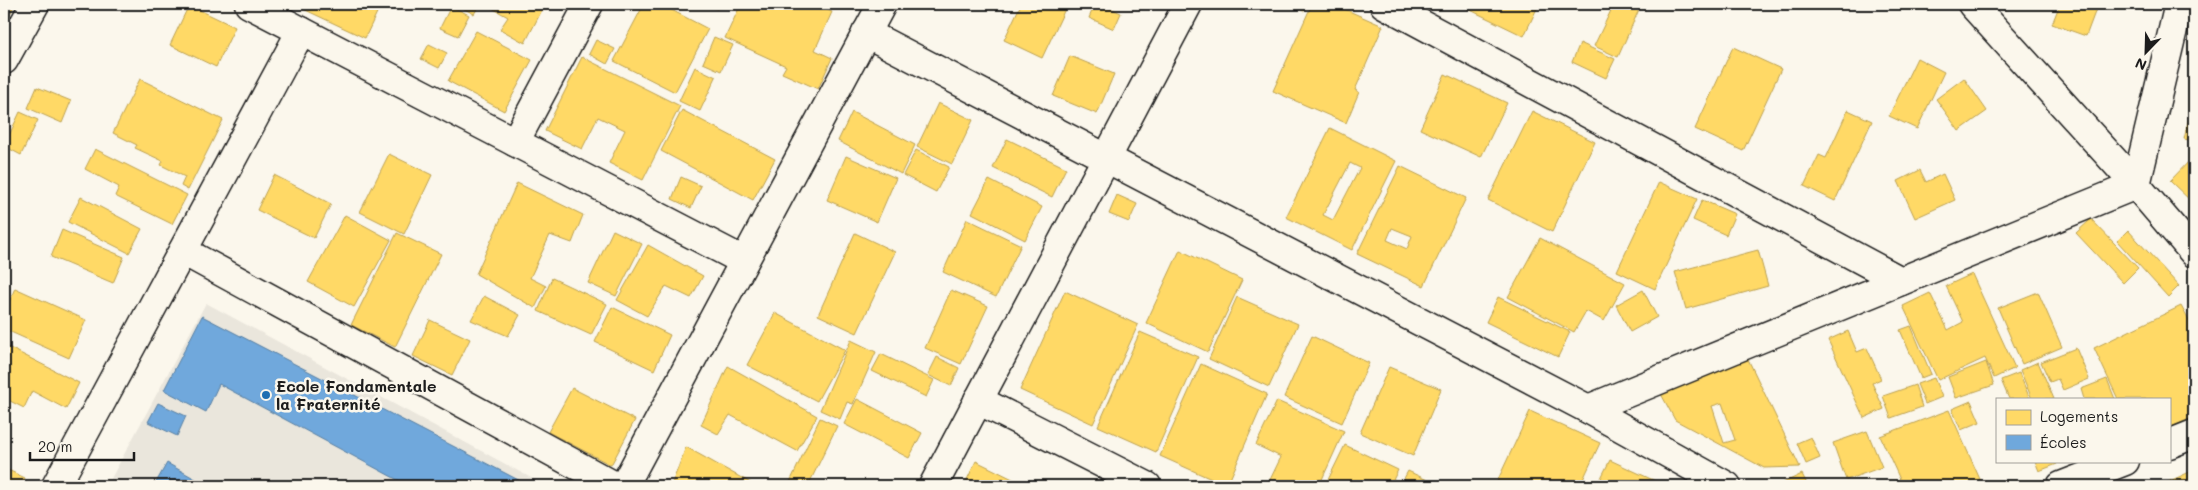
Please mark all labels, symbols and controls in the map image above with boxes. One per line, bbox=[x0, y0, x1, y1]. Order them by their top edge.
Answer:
north arrow bbox=[2120, 28, 2170, 78]
text: N bbox=[2132, 54, 2149, 75]
place label: Ecole Fondamentale la Fraternité bbox=[276, 375, 436, 414]
marker: Ecole Fondamentale la Fraternité bbox=[260, 389, 272, 401]
legend bbox=[1996, 398, 2170, 462]
text: Logements bbox=[2040, 406, 2118, 426]
scale bar bbox=[30, 430, 134, 462]
text: Écoles bbox=[2040, 432, 2087, 452]
text: 20 m bbox=[38, 436, 72, 456]

